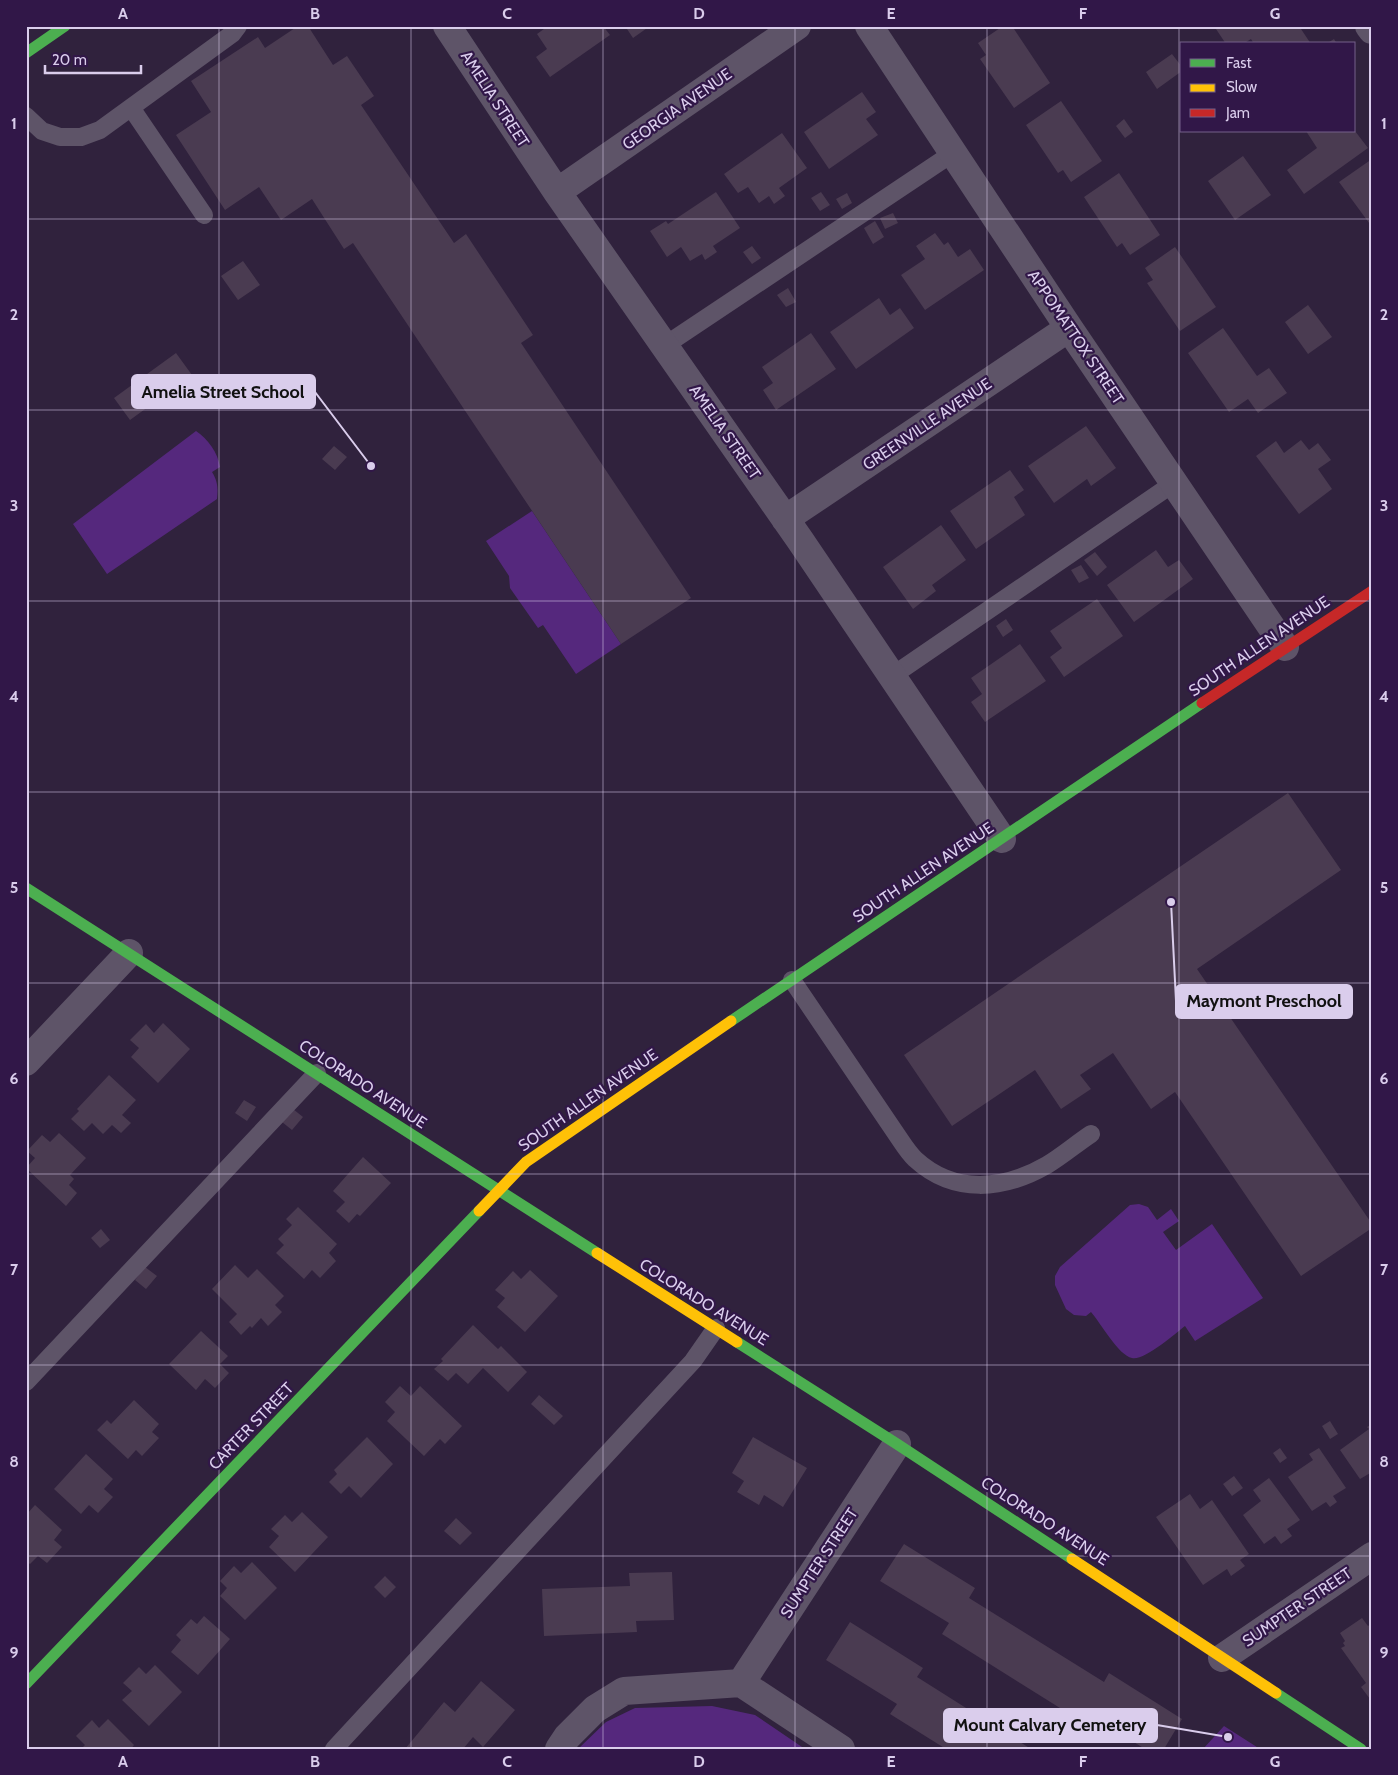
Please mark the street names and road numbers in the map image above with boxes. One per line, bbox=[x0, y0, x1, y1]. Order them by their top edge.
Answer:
street label: AMELIA STREET bbox=[457, 47, 533, 151]
street label: GEORGIA AVENUE bbox=[619, 64, 735, 154]
street label: APPOMATTOX STREET bbox=[1024, 266, 1128, 408]
street label: GREENVILLE AVENUE bbox=[859, 374, 995, 474]
street label: AMELIA STREET bbox=[685, 381, 765, 483]
street label: SOUTH ALLEN AVENUE bbox=[1185, 592, 1333, 700]
street label: SOUTH ALLEN AVENUE bbox=[849, 818, 997, 926]
street label: COLORADO AVENUE bbox=[296, 1036, 430, 1132]
street label: SOUTH ALLEN AVENUE bbox=[515, 1045, 661, 1155]
street label: COLORADO AVENUE bbox=[636, 1255, 772, 1349]
street label: CARTER STREET bbox=[205, 1378, 298, 1473]
street label: COLORADO AVENUE bbox=[978, 1473, 1112, 1569]
street label: SUMPTER STREET bbox=[776, 1504, 862, 1622]
street label: SUMPTER STREET bbox=[1239, 1563, 1355, 1650]

